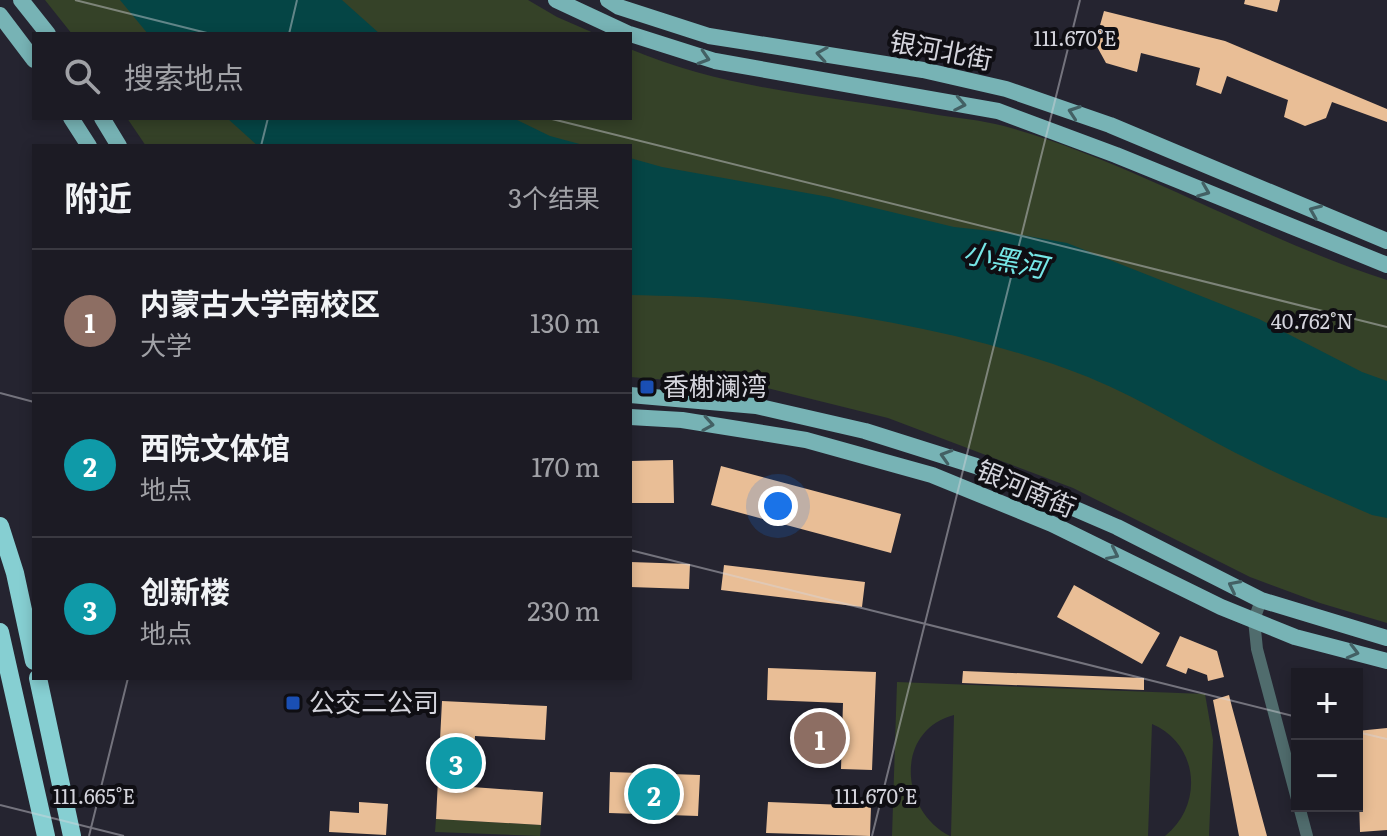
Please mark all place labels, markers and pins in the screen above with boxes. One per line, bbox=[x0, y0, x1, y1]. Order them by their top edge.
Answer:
place label: 香榭澜湾 bbox=[663, 365, 767, 404]
marker: 香榭澜湾 bbox=[638, 378, 656, 396]
place label: 公交二公司 bbox=[309, 681, 439, 720]
marker: 公交二公司 bbox=[284, 694, 302, 712]
pin: 1 bbox=[794, 708, 846, 768]
pin: 3 bbox=[430, 733, 482, 793]
pin: 2 bbox=[628, 764, 680, 824]

